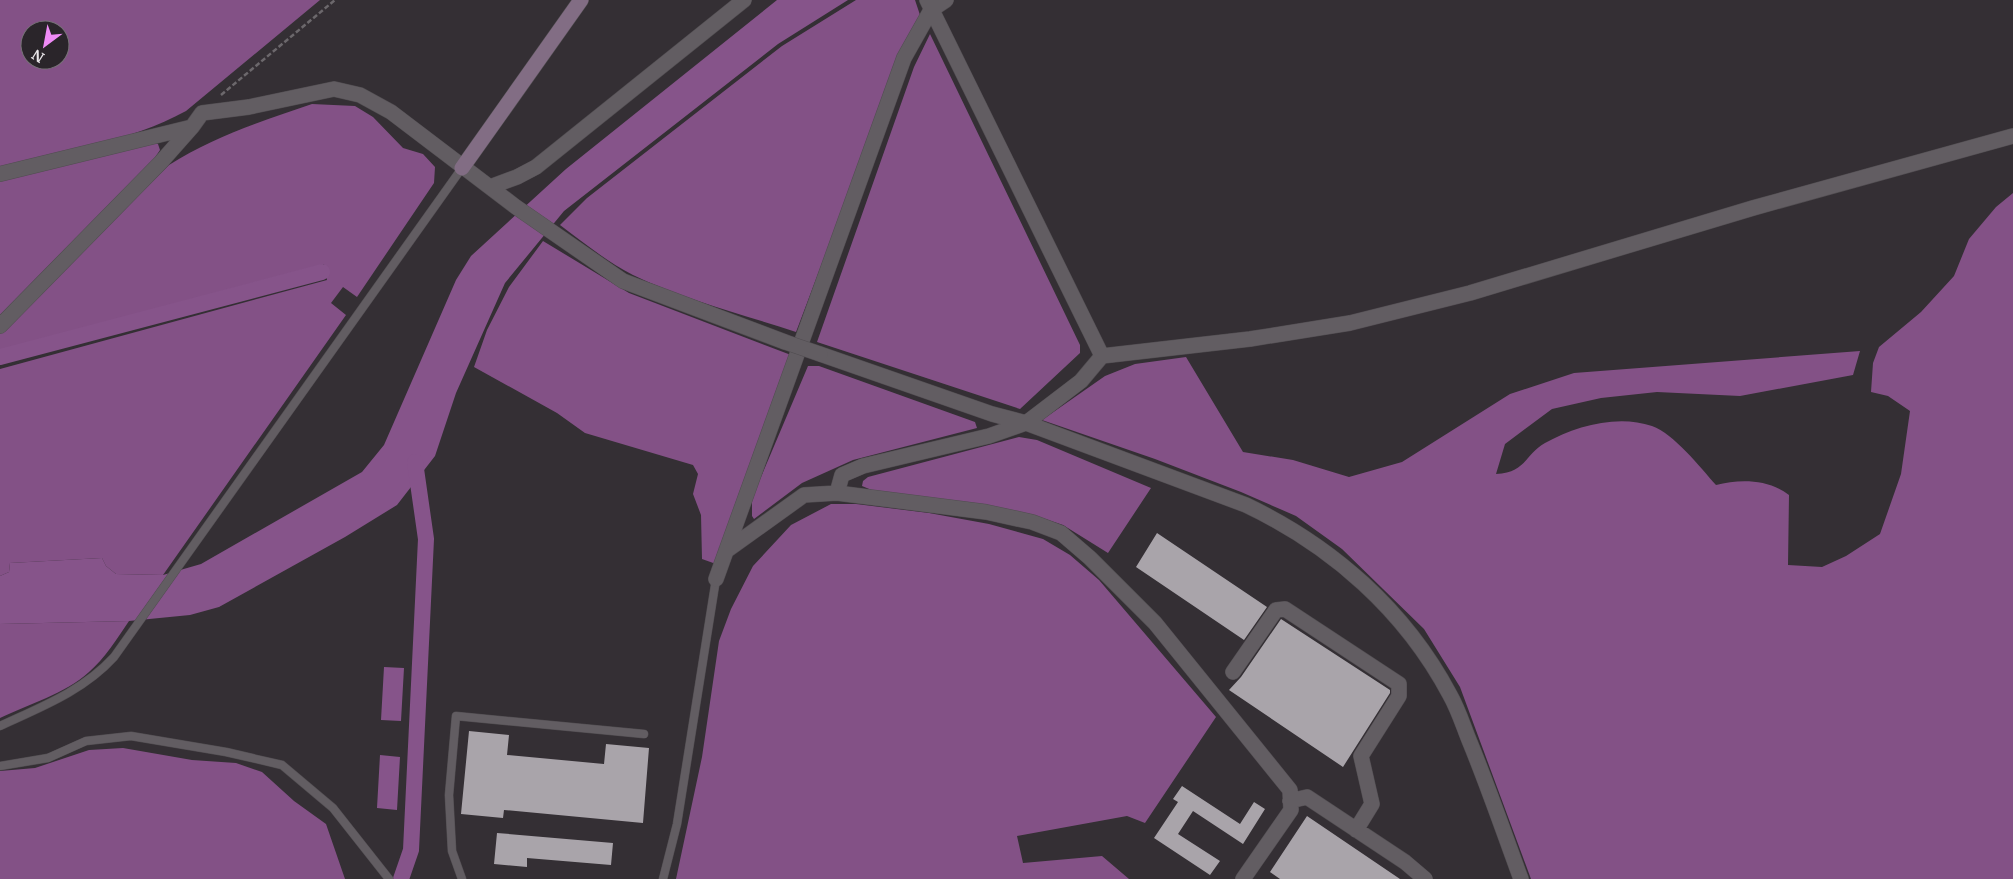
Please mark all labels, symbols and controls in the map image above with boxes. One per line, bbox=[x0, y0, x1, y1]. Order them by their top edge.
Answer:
north arrow bbox=[20, 20, 70, 70]
text: N bbox=[29, 45, 48, 67]

